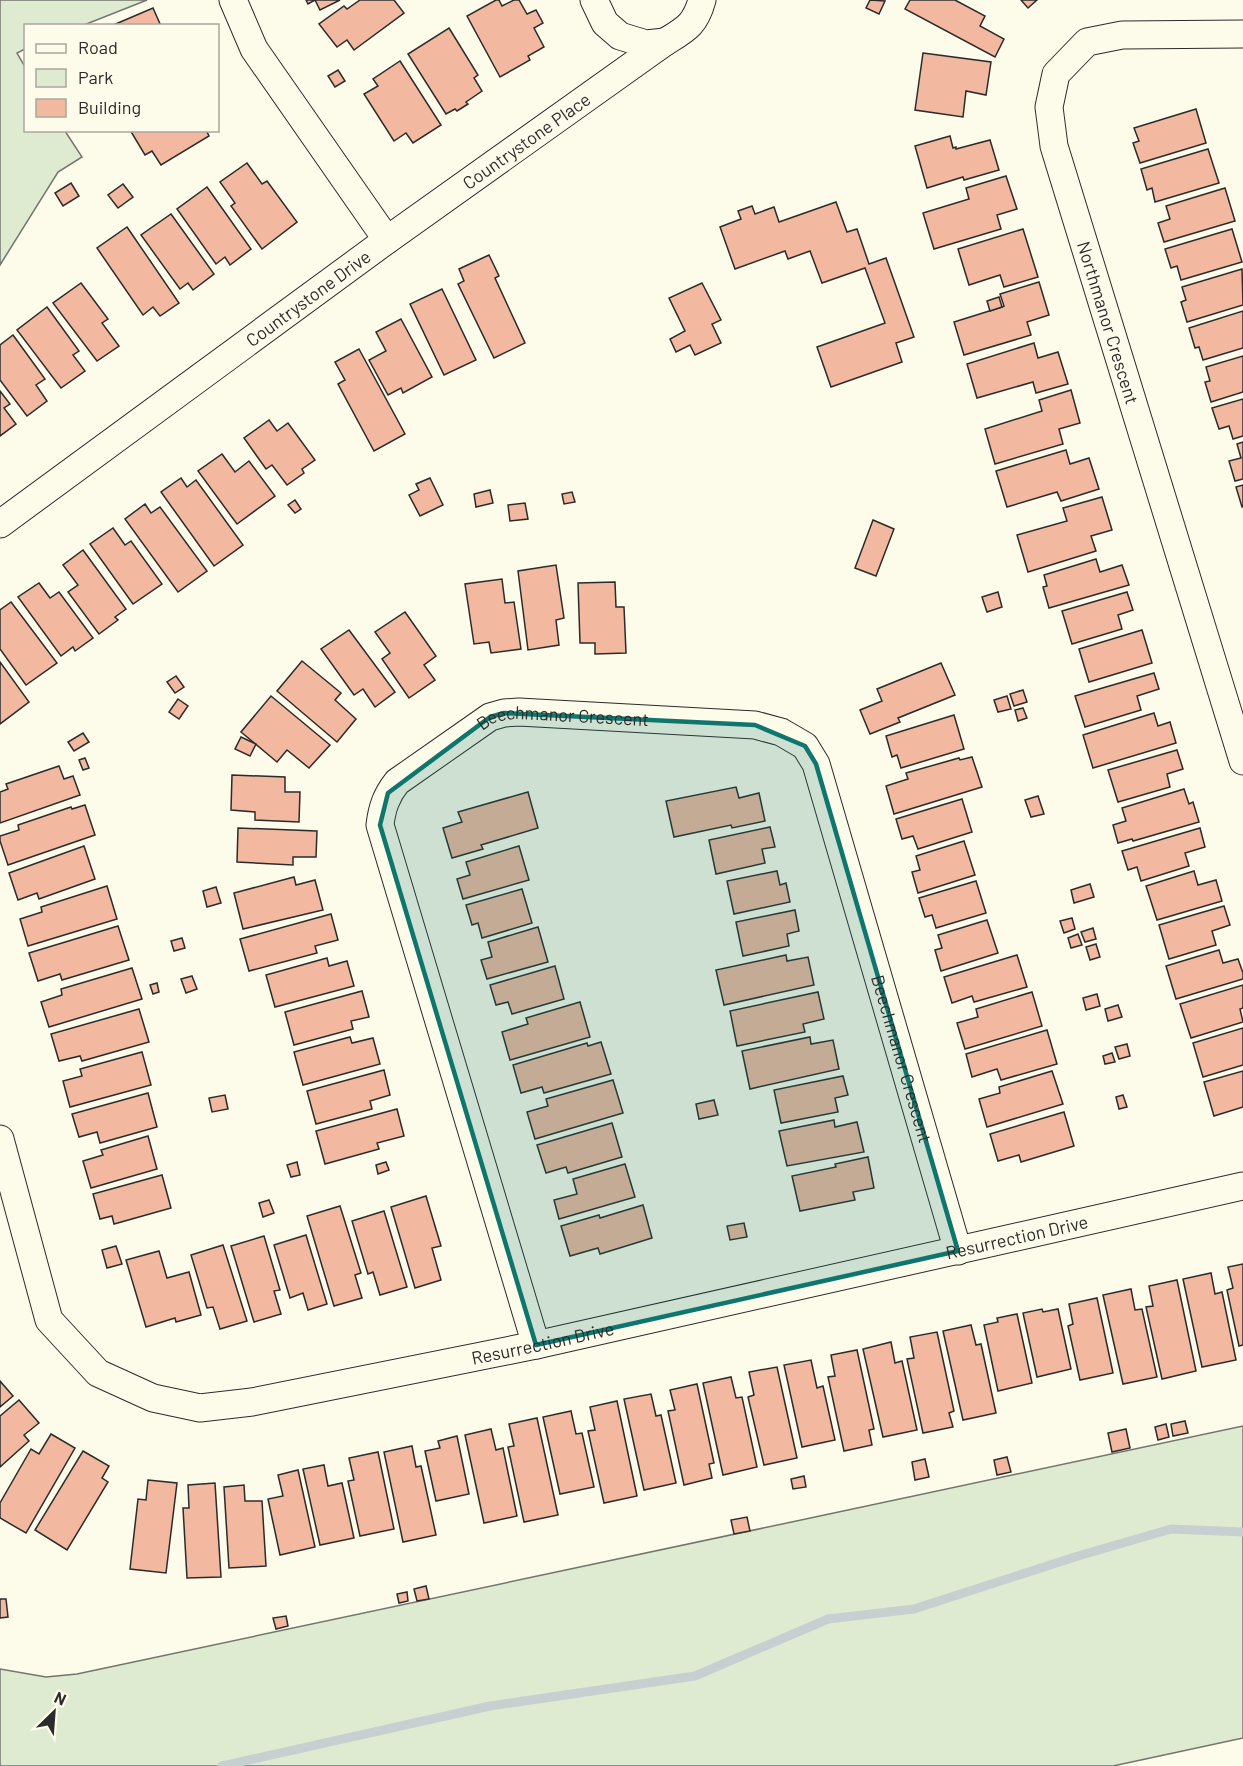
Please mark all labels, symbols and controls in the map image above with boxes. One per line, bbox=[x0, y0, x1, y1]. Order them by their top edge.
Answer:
legend bbox=[24, 24, 219, 132]
text: Road bbox=[78, 36, 118, 58]
text: Park bbox=[78, 66, 113, 88]
street label: Countrystone Place bbox=[458, 88, 595, 194]
text: Building bbox=[78, 96, 141, 118]
street label: Northmanor Crescent bbox=[1073, 238, 1144, 407]
street label: Countrystone Drive bbox=[241, 245, 375, 351]
street label: Beechmanor Crescent bbox=[472, 701, 650, 734]
street label: Beechmanor Crescent bbox=[867, 972, 937, 1145]
street label: Resurrection Drive bbox=[944, 1210, 1090, 1264]
street label: Resurrection Drive bbox=[469, 1317, 616, 1369]
north arrow bbox=[24, 1682, 84, 1742]
text: N bbox=[52, 1687, 69, 1709]

